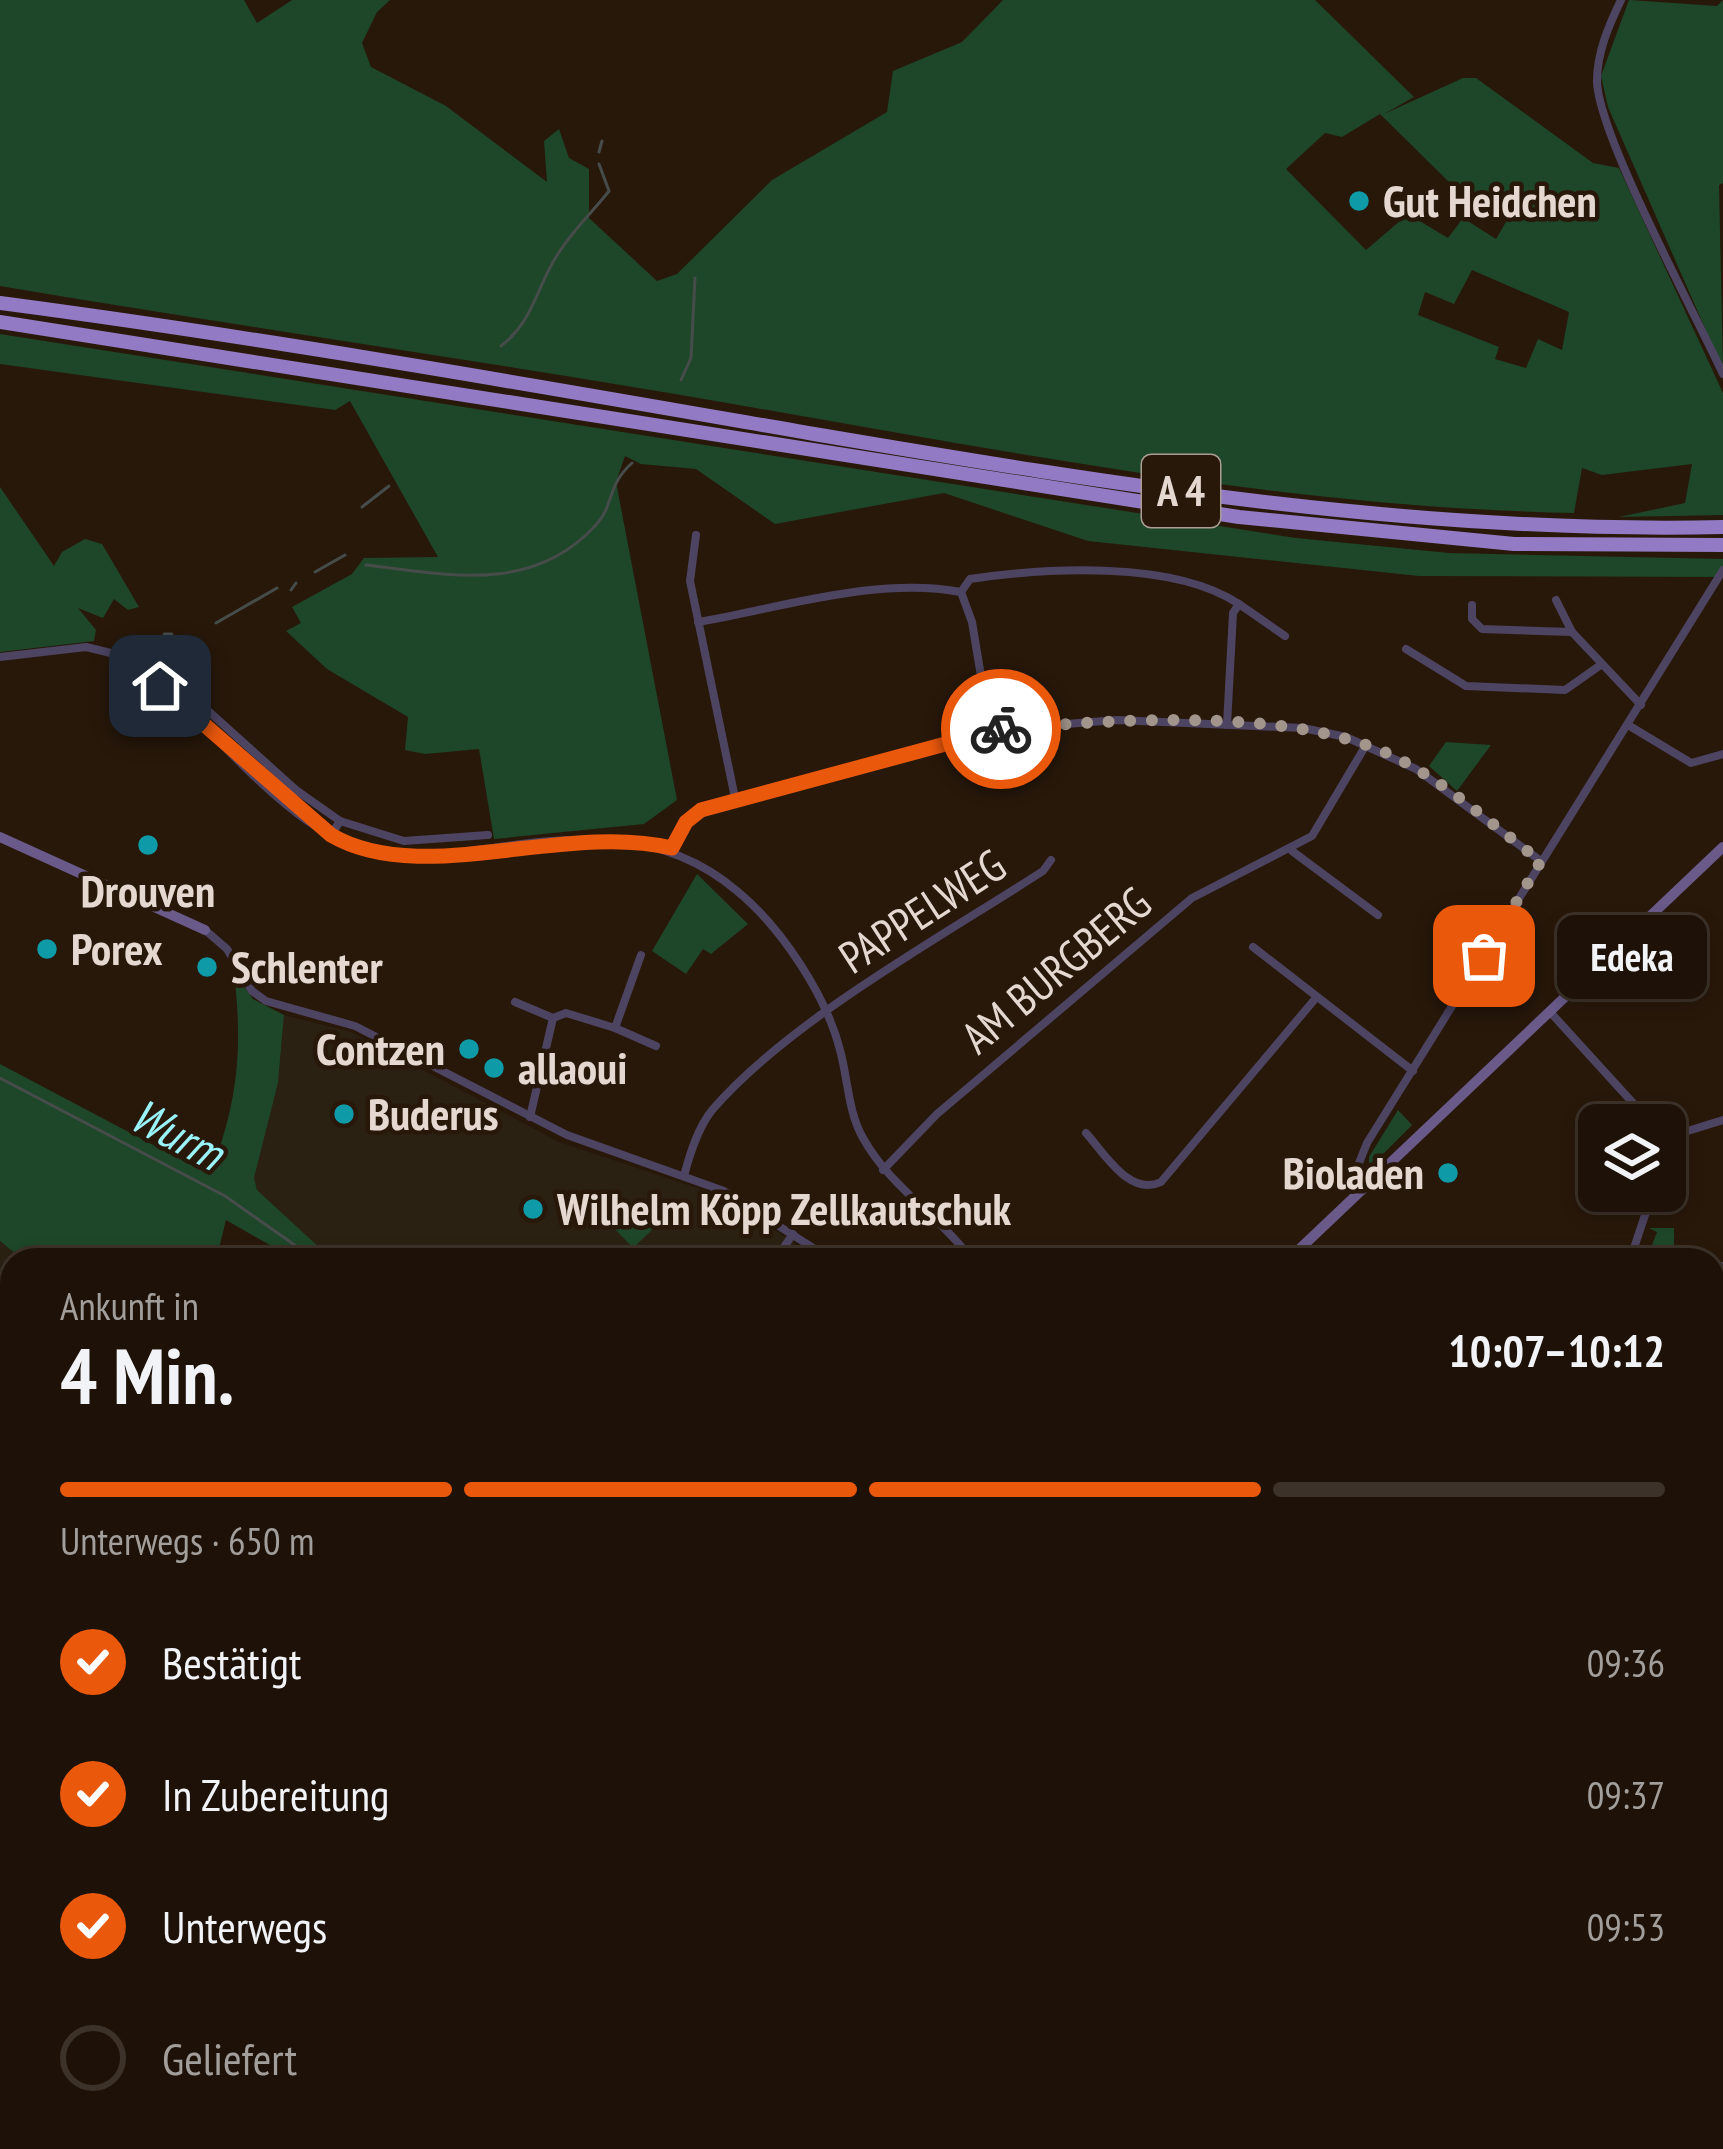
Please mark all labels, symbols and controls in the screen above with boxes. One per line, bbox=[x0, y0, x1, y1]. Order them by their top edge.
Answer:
place label: Gut Heidchen bbox=[1383, 171, 1597, 229]
marker: Gut Heidchen bbox=[1346, 188, 1372, 214]
road number: A 4 bbox=[1142, 455, 1220, 527]
pin bbox=[109, 635, 211, 737]
icon: home bbox=[127, 653, 193, 719]
courier bbox=[941, 669, 1061, 789]
icon: bike bbox=[968, 696, 1034, 762]
marker: Drouven bbox=[135, 832, 161, 858]
street label: PAPPELWEG bbox=[827, 835, 1016, 985]
place label: Drouven bbox=[81, 861, 215, 919]
street label: AM BURGBERG bbox=[949, 873, 1162, 1065]
pin bbox=[1433, 905, 1535, 1007]
callout: Edeka bbox=[1556, 914, 1706, 998]
place label: Porex bbox=[71, 919, 163, 977]
icon: bag bbox=[1451, 923, 1517, 989]
text: Edeka bbox=[1591, 931, 1674, 982]
marker: Porex bbox=[34, 936, 60, 962]
place label: Schlenter bbox=[231, 937, 383, 995]
marker: Schlenter bbox=[194, 954, 220, 980]
place label: Contzen bbox=[316, 1019, 445, 1077]
marker: Contzen bbox=[456, 1036, 482, 1062]
place label: allaoui bbox=[518, 1038, 627, 1096]
marker: allaoui bbox=[481, 1055, 507, 1081]
water label: Wurm bbox=[121, 1083, 237, 1184]
place label: Buderus bbox=[368, 1084, 498, 1142]
marker: Buderus bbox=[331, 1101, 357, 1127]
map controls bbox=[1578, 1104, 1686, 1212]
button: layers bbox=[1578, 1104, 1686, 1212]
place label: Bioladen bbox=[1283, 1143, 1424, 1201]
marker: Bioladen bbox=[1435, 1160, 1461, 1186]
place label: Wilhelm Köpp Zellkautschuk bbox=[556, 1179, 1012, 1237]
marker: Wilhelm Köpp Zellkautschuk bbox=[520, 1196, 546, 1222]
text: Ankunft in bbox=[60, 1280, 199, 1331]
text: 10:07–10:12 bbox=[1448, 1321, 1665, 1379]
text: 4 Min. bbox=[60, 1325, 234, 1426]
text: Unterwegs · 650 m bbox=[60, 1515, 314, 1566]
icon: check bbox=[60, 1629, 126, 1695]
text: Bestätigt bbox=[162, 1633, 301, 1691]
text: 09:36 bbox=[1587, 1637, 1665, 1688]
icon: check bbox=[60, 1761, 126, 1827]
text: In Zubereitung bbox=[162, 1765, 390, 1823]
text: 09:37 bbox=[1587, 1769, 1665, 1820]
icon: check bbox=[60, 1893, 126, 1959]
text: Unterwegs bbox=[162, 1897, 327, 1955]
text: 09:53 bbox=[1587, 1901, 1665, 1952]
text: Geliefert bbox=[162, 2029, 297, 2087]

